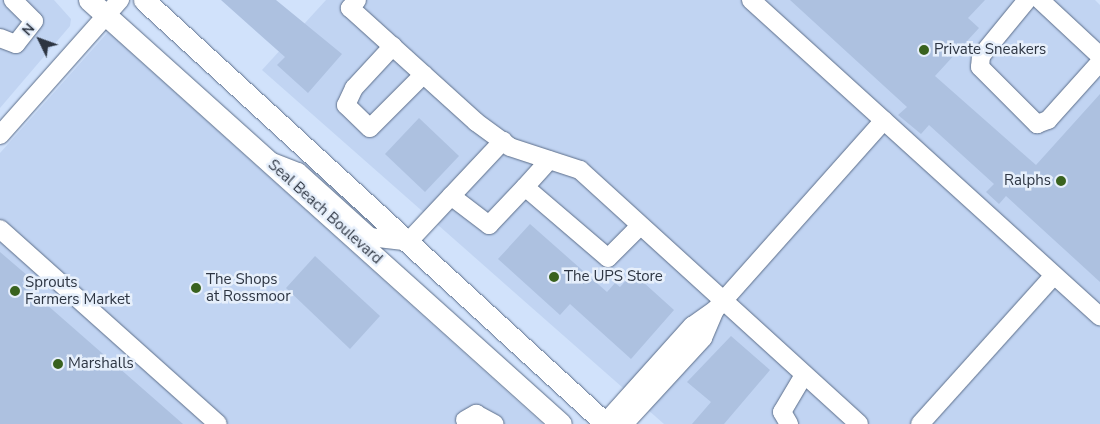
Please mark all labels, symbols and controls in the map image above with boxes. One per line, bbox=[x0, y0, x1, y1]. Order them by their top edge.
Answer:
north arrow bbox=[15, 15, 65, 65]
text: N bbox=[18, 19, 39, 40]
place label: Private Sneakers bbox=[934, 41, 1046, 59]
marker: Private Sneakers bbox=[918, 44, 930, 56]
street label: Seal Beach Boulevard bbox=[264, 156, 386, 268]
place label: Ralphs bbox=[1004, 172, 1051, 190]
marker: Ralphs bbox=[1055, 175, 1067, 187]
place label: The UPS Store bbox=[564, 268, 663, 286]
place label: The Shops at Rossmoor bbox=[206, 270, 291, 305]
marker: The UPS Store bbox=[548, 271, 560, 283]
place label: Sprouts Farmers Market bbox=[25, 273, 130, 308]
marker: The Shops at Rossmoor bbox=[190, 282, 202, 294]
marker: Sprouts Farmers Market bbox=[9, 285, 21, 297]
place label: Marshalls bbox=[68, 355, 134, 373]
marker: Marshalls bbox=[52, 358, 64, 370]

